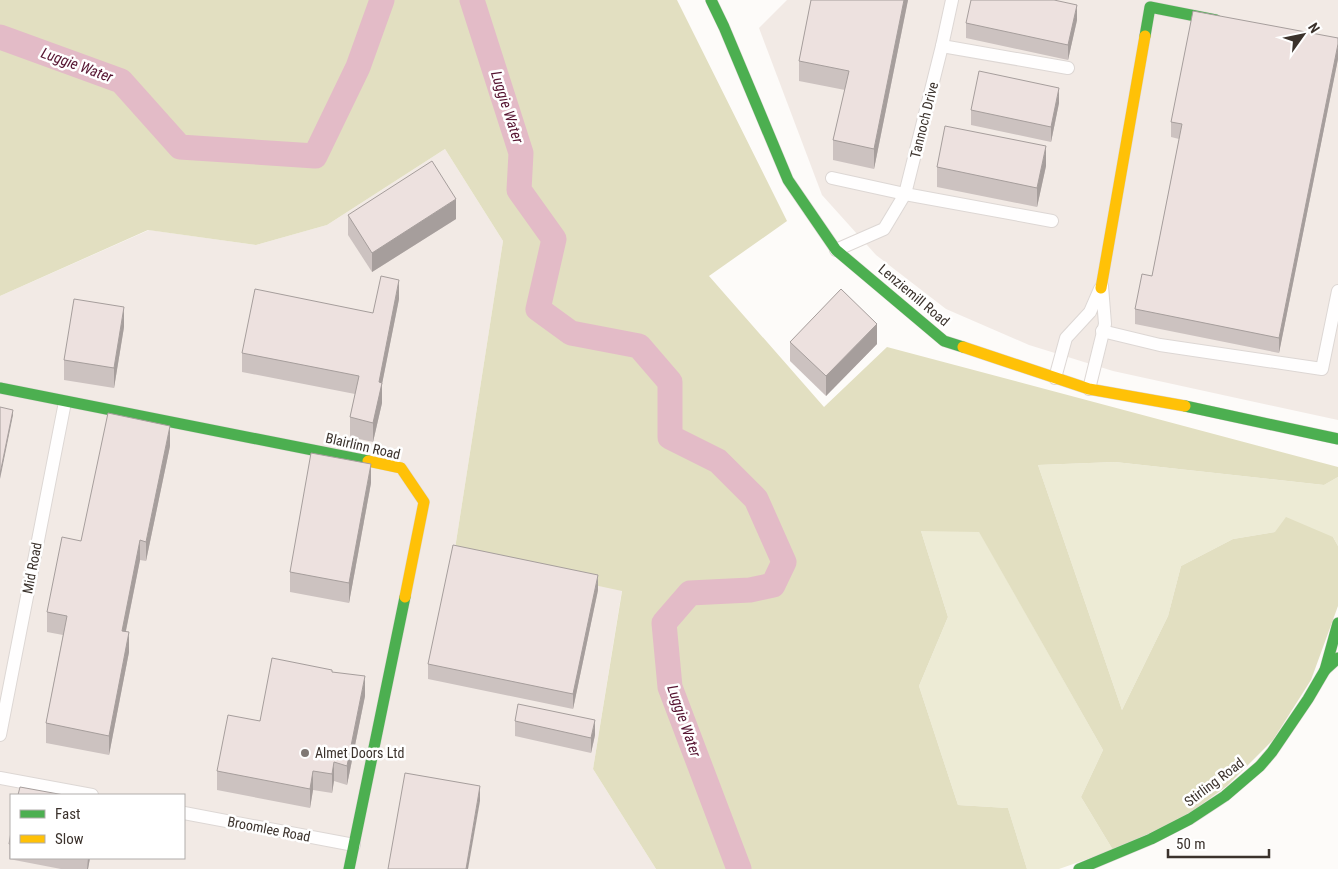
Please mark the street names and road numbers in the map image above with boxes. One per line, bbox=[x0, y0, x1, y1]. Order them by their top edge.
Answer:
street label: Tannoch Drive bbox=[907, 80, 941, 160]
street label: Lenziemill Road bbox=[875, 261, 953, 329]
street label: Blairlinn Road bbox=[324, 430, 402, 462]
street label: Mid Road bbox=[19, 541, 45, 595]
street label: Stirling Road bbox=[1181, 754, 1247, 810]
street label: Broomlee Road bbox=[226, 813, 312, 845]

